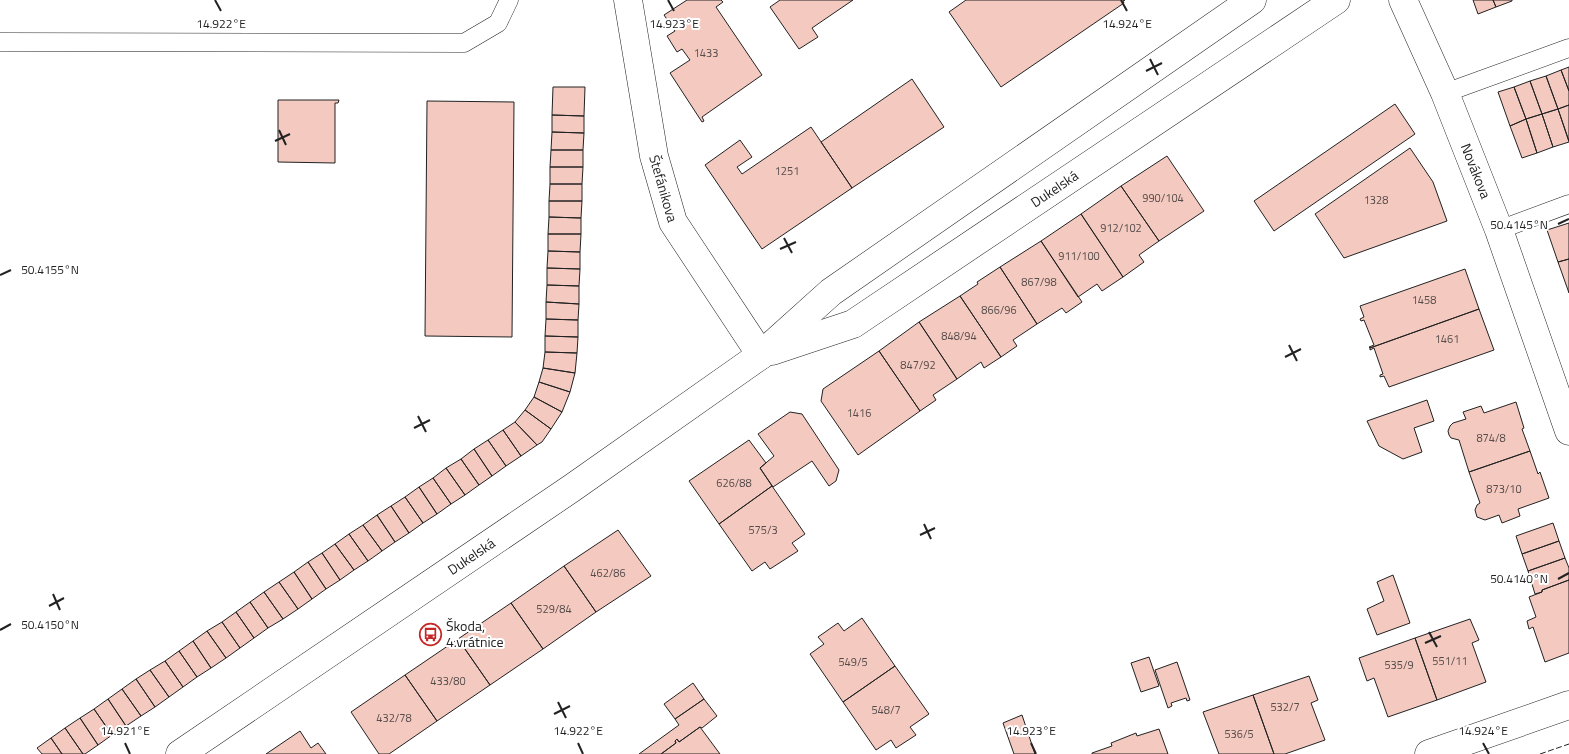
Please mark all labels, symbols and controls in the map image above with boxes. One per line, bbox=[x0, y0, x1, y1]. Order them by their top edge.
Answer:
text: 14.922°E bbox=[196, 14, 246, 33]
text: 14.923°E bbox=[649, 14, 699, 33]
text: 14.924°E bbox=[1102, 14, 1152, 33]
house number: 1433 bbox=[694, 45, 718, 61]
street label: Novákova bbox=[1456, 140, 1497, 202]
street label: Štefánikova bbox=[644, 152, 684, 225]
house number: 1251 bbox=[775, 163, 799, 179]
street label: Dukelská bbox=[1026, 165, 1082, 212]
house number: 990/104 bbox=[1142, 190, 1184, 206]
house number: 1328 bbox=[1364, 192, 1388, 208]
text: 50.4145°N bbox=[1490, 215, 1548, 234]
house number: 912/102 bbox=[1100, 220, 1142, 236]
house number: 911/100 bbox=[1058, 248, 1100, 264]
text: 50.4155°N bbox=[21, 260, 79, 279]
house number: 867/98 bbox=[1021, 274, 1057, 290]
house number: 1458 bbox=[1412, 292, 1436, 308]
house number: 866/96 bbox=[981, 302, 1017, 318]
house number: 848/94 bbox=[941, 328, 977, 344]
house number: 1461 bbox=[1435, 331, 1459, 347]
house number: 847/92 bbox=[900, 357, 936, 373]
house number: 1416 bbox=[847, 405, 871, 421]
house number: 874/8 bbox=[1476, 430, 1506, 446]
house number: 626/88 bbox=[716, 475, 752, 491]
house number: 873/10 bbox=[1486, 481, 1522, 497]
house number: 575/3 bbox=[748, 522, 778, 538]
street label: Dukelská bbox=[443, 532, 499, 580]
house number: 462/86 bbox=[590, 565, 626, 581]
text: 50.4140°N bbox=[1490, 569, 1548, 588]
house number: 529/84 bbox=[536, 601, 572, 617]
text: 50.4150°N bbox=[21, 615, 79, 634]
place label: Škoda, 4.vrátnice bbox=[446, 615, 504, 652]
bus stop icon: Škoda, 4.vrátnice bbox=[418, 622, 442, 646]
house number: 551/11 bbox=[1432, 653, 1468, 669]
house number: 549/5 bbox=[838, 654, 868, 670]
house number: 535/9 bbox=[1384, 657, 1414, 673]
house number: 433/80 bbox=[430, 673, 466, 689]
house number: 532/7 bbox=[1270, 699, 1300, 715]
house number: 548/7 bbox=[871, 702, 901, 718]
house number: 432/78 bbox=[376, 710, 412, 726]
text: 14.921°E bbox=[100, 721, 150, 740]
text: 14.922°E bbox=[553, 721, 603, 740]
text: 14.923°E bbox=[1006, 721, 1056, 740]
text: 14.924°E bbox=[1458, 721, 1508, 740]
house number: 536/5 bbox=[1224, 726, 1254, 742]

